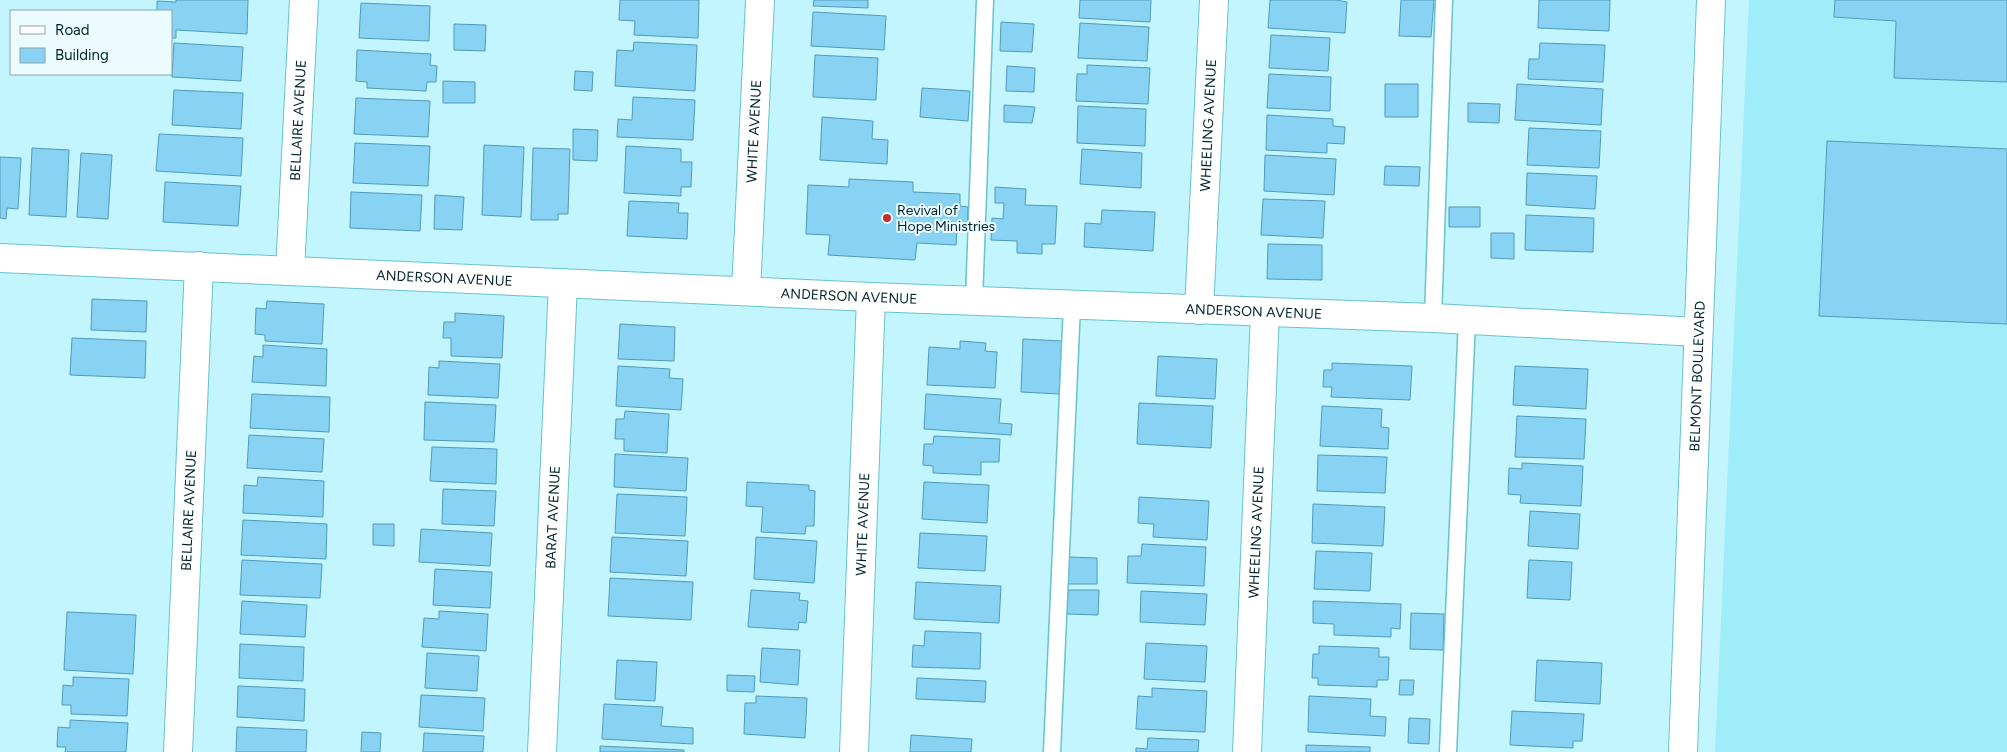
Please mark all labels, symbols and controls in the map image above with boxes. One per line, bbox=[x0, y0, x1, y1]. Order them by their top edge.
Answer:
legend bbox=[10, 10, 172, 75]
text: Road bbox=[55, 21, 90, 39]
text: Building bbox=[55, 46, 109, 64]
street label: BELLAIRE AVENUE bbox=[287, 59, 310, 181]
street label: WHEELING AVENUE bbox=[1197, 59, 1220, 192]
street label: WHITE AVENUE bbox=[743, 79, 765, 183]
place label: Revival of Hope Ministries bbox=[897, 202, 995, 235]
marker: Revival of Hope Ministries bbox=[881, 212, 893, 224]
street label: ANDERSON AVENUE bbox=[376, 267, 513, 290]
street label: ANDERSON AVENUE bbox=[780, 285, 918, 308]
street label: ANDERSON AVENUE bbox=[1185, 301, 1322, 323]
street label: BELMONT BOULEVARD bbox=[1686, 301, 1709, 452]
street label: BELLAIRE AVENUE bbox=[178, 449, 200, 571]
street label: BARAT AVENUE bbox=[542, 465, 564, 569]
street label: WHEELING AVENUE bbox=[1245, 466, 1268, 599]
street label: WHITE AVENUE bbox=[853, 472, 873, 576]

